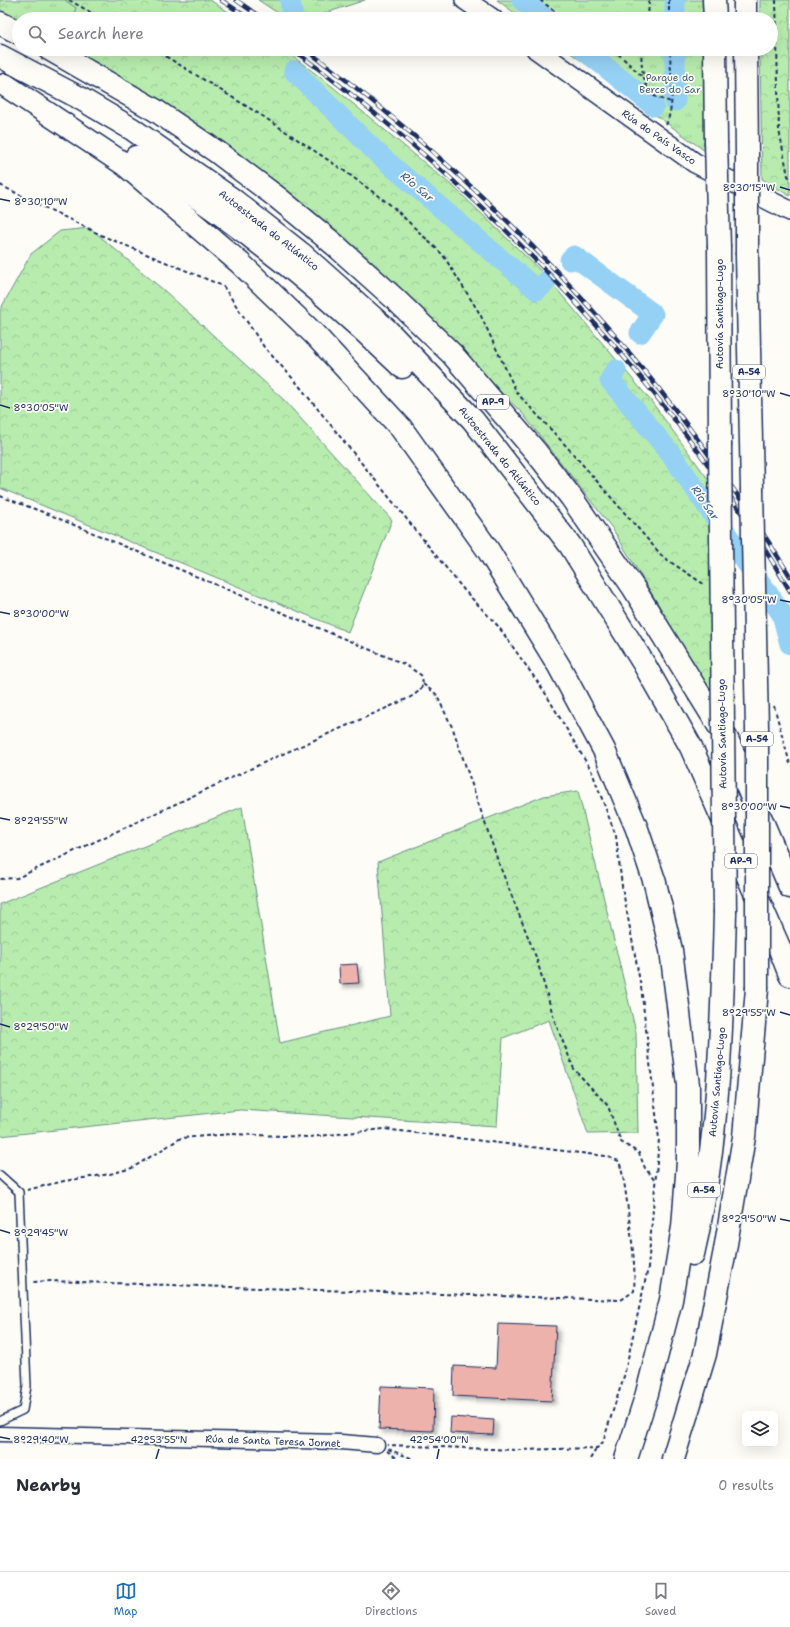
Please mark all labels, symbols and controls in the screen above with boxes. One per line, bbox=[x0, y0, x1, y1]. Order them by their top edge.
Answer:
search box bbox=[12, 12, 778, 56]
icon: search bbox=[26, 23, 48, 45]
text: Search here bbox=[58, 24, 144, 44]
park label: Parque do Berce do Sar bbox=[639, 71, 701, 96]
street label: Rúa do País Vasco bbox=[619, 106, 699, 168]
water label: Río Sar bbox=[397, 169, 437, 206]
text: 8°30'15"W bbox=[723, 181, 776, 194]
street label: Autoestrada do Atlántico bbox=[216, 187, 322, 273]
text: 8°30'10"W bbox=[14, 195, 68, 208]
street label: Autovía Santiago-Lugo bbox=[713, 259, 726, 369]
road number: A-54 bbox=[733, 365, 765, 379]
text: 8°30'10"W bbox=[722, 387, 776, 400]
road number: AP-9 bbox=[477, 395, 509, 409]
text: 8°30'05"W bbox=[13, 401, 69, 414]
street label: Autoestrada do Atlántico bbox=[456, 404, 544, 508]
water label: Río Sar bbox=[688, 483, 723, 524]
text: 8°30'05"W bbox=[721, 593, 777, 606]
text: 8°30'00"W bbox=[13, 607, 69, 620]
street label: Autovía Santiago-Lugo bbox=[715, 679, 729, 789]
road number: A-54 bbox=[741, 732, 773, 746]
text: 8°30'00"W bbox=[721, 800, 777, 813]
text: 8°29'55"W bbox=[14, 814, 68, 827]
road number: AP-9 bbox=[725, 854, 757, 868]
text: 8°29'55"W bbox=[722, 1006, 776, 1019]
text: 8°29'50"W bbox=[13, 1020, 69, 1033]
street label: Autovía Santiago-Lugo bbox=[706, 1026, 728, 1138]
road number: A-54 bbox=[688, 1183, 720, 1197]
text: 8°29'50"W bbox=[721, 1212, 777, 1225]
text: 8°29'45"W bbox=[14, 1226, 69, 1239]
map controls bbox=[742, 1411, 778, 1447]
button: layers bbox=[742, 1411, 778, 1447]
street label: Rúa de Santa Teresa Jornet bbox=[205, 1432, 341, 1450]
text: 8°29'40"W bbox=[13, 1433, 69, 1446]
text: 42°53'55"N bbox=[131, 1433, 187, 1446]
text: 42°54'00"N bbox=[409, 1433, 469, 1446]
text: Nearby bbox=[16, 1474, 81, 1496]
text: 0 results bbox=[718, 1477, 774, 1494]
tab: Map bbox=[114, 1580, 137, 1619]
tab: Directions bbox=[365, 1580, 417, 1619]
tab: Saved bbox=[645, 1580, 676, 1619]

